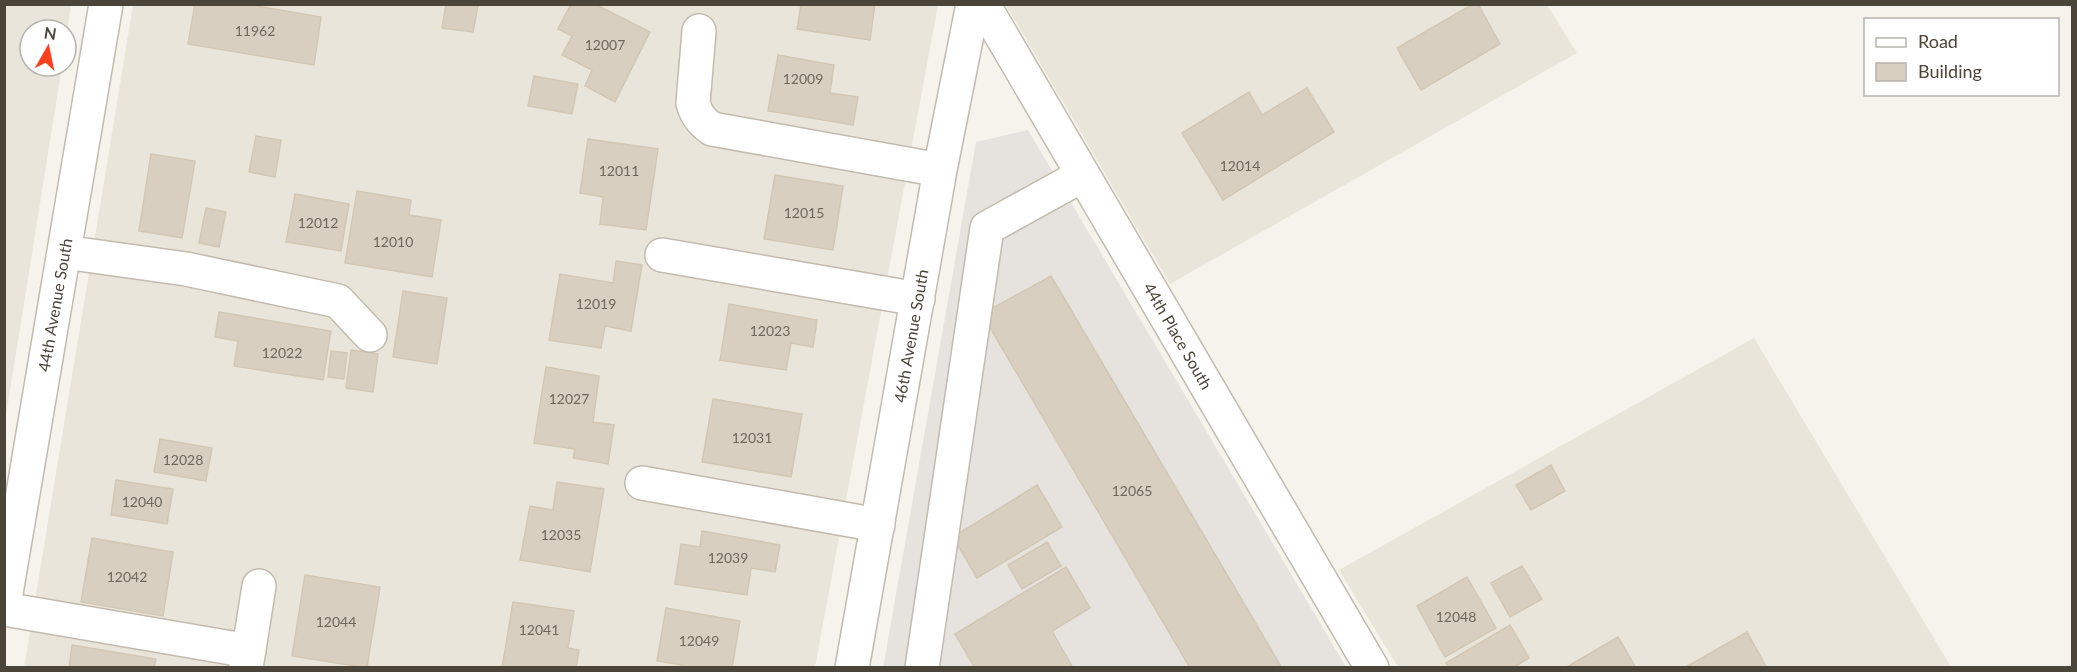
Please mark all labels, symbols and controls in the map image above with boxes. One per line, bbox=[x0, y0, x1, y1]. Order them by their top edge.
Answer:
north arrow bbox=[18, 18, 78, 78]
legend bbox=[1864, 18, 2059, 96]
text: N bbox=[43, 22, 58, 43]
house number: 11962 bbox=[235, 22, 275, 39]
text: Road bbox=[1918, 30, 1958, 52]
house number: 12007 bbox=[585, 36, 625, 53]
text: Building bbox=[1918, 60, 1982, 82]
house number: 12009 bbox=[783, 70, 823, 87]
house number: 12014 bbox=[1220, 157, 1260, 174]
house number: 12011 bbox=[599, 162, 639, 179]
house number: 12015 bbox=[784, 204, 824, 221]
house number: 12012 bbox=[298, 214, 338, 231]
house number: 12010 bbox=[373, 233, 413, 250]
street label: 44th Avenue South bbox=[33, 237, 76, 373]
street label: 46th Avenue South bbox=[889, 268, 932, 404]
street label: 44th Place South bbox=[1140, 279, 1217, 392]
house number: 12019 bbox=[576, 295, 616, 312]
house number: 12023 bbox=[750, 322, 790, 339]
house number: 12022 bbox=[262, 344, 302, 361]
house number: 12027 bbox=[549, 390, 589, 407]
house number: 12031 bbox=[732, 429, 772, 446]
house number: 12028 bbox=[163, 451, 203, 468]
house number: 12065 bbox=[1112, 482, 1152, 499]
house number: 12040 bbox=[122, 493, 162, 510]
house number: 12035 bbox=[541, 526, 581, 543]
house number: 12039 bbox=[708, 549, 748, 566]
house number: 12042 bbox=[107, 568, 147, 585]
house number: 12048 bbox=[1436, 608, 1476, 625]
house number: 12044 bbox=[316, 613, 356, 630]
house number: 12041 bbox=[519, 621, 559, 638]
house number: 12049 bbox=[679, 632, 719, 649]

